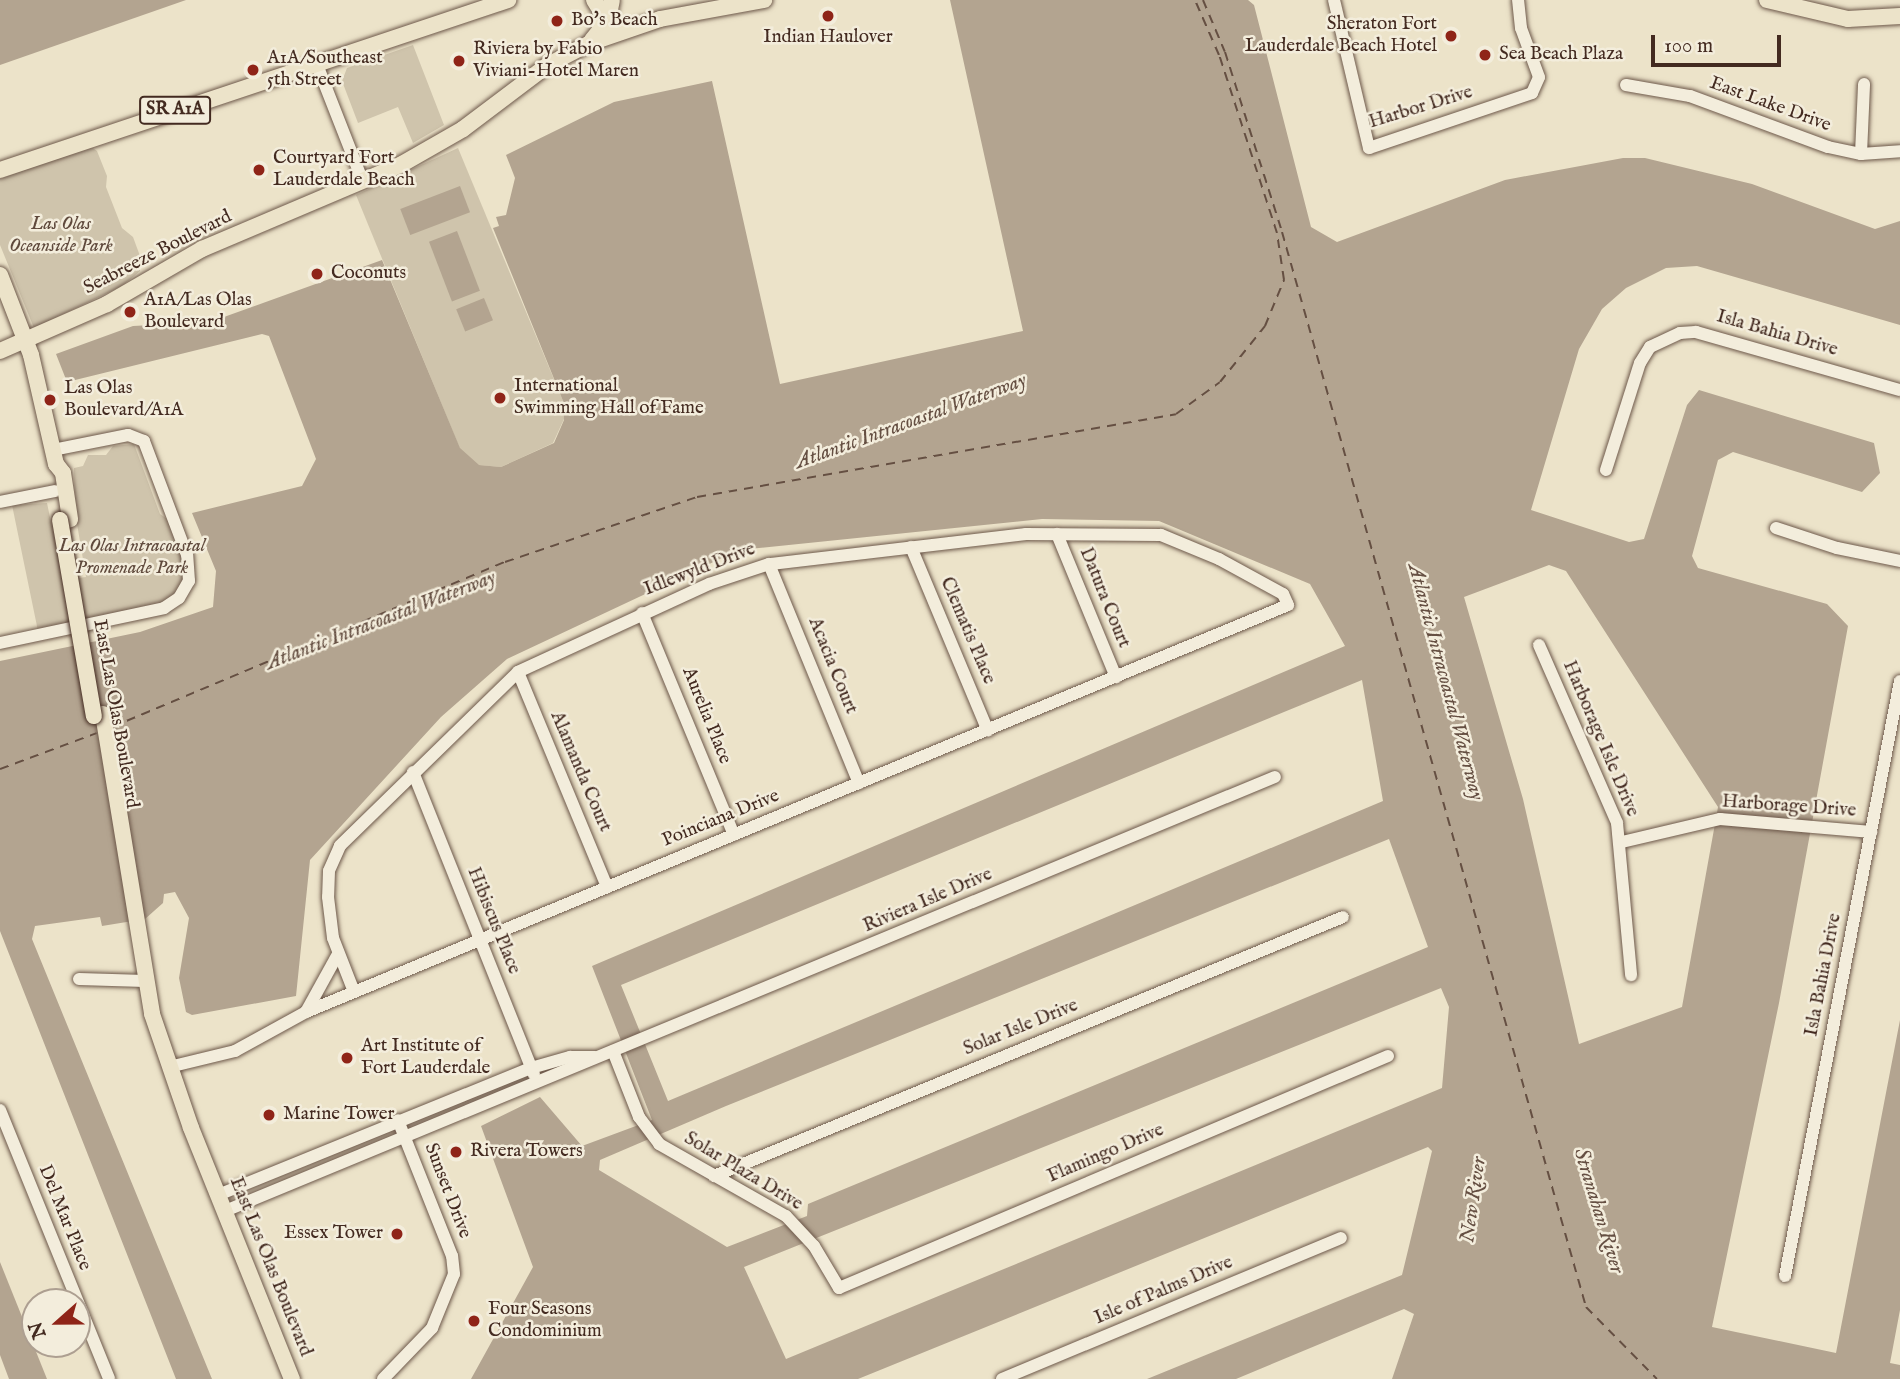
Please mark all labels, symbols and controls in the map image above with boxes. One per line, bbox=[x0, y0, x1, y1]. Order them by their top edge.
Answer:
marker: Indian Haulover bbox=[820, 8, 836, 24]
place label: Bo's Beach bbox=[571, 10, 658, 32]
marker: Bo's Beach bbox=[549, 13, 565, 29]
place label: Sheraton Fort Lauderdale Beach Hotel bbox=[1245, 14, 1437, 58]
scale bar bbox=[1655, 21, 1784, 65]
place label: Indian Haulover bbox=[763, 27, 893, 49]
marker: Sheraton Fort Lauderdale Beach Hotel bbox=[1443, 28, 1459, 44]
text: 100 m bbox=[1664, 33, 1713, 60]
place label: Riviera by Fabio Viviani-Hotel Maren bbox=[473, 39, 639, 83]
place label: Sea Beach Plaza bbox=[1499, 44, 1623, 66]
marker: Sea Beach Plaza bbox=[1477, 47, 1493, 63]
place label: A1A/Southeast 5th Street bbox=[267, 48, 383, 92]
marker: Riviera by Fabio Viviani-Hotel Maren bbox=[451, 53, 467, 69]
marker: A1A/Southeast 5th Street bbox=[245, 62, 261, 78]
street label: East Lake Drive bbox=[1706, 72, 1834, 138]
street label: Harbor Drive bbox=[1366, 81, 1476, 135]
road number: SR A1A bbox=[138, 96, 212, 124]
place label: Courtyard Fort Lauderdale Beach bbox=[273, 148, 414, 192]
marker: Courtyard Fort Lauderdale Beach bbox=[251, 162, 267, 178]
street label: Seabreeze Boulevard bbox=[80, 206, 236, 300]
park label: Las Olas Oceanside Park bbox=[9, 214, 113, 258]
place label: Coconuts bbox=[331, 263, 406, 285]
marker: Coconuts bbox=[309, 266, 325, 282]
place label: A1A/Las Olas Boulevard bbox=[144, 290, 252, 334]
marker: A1A/Las Olas Boulevard bbox=[122, 304, 138, 320]
street label: Isla Bahia Drive bbox=[1714, 306, 1840, 362]
water label: Atlantic Intracoastal Waterway bbox=[792, 368, 1030, 476]
place label: International Swimming Hall of Fame bbox=[514, 376, 704, 420]
place label: Las Olas Boulevard/A1A bbox=[64, 378, 183, 422]
marker: International Swimming Hall of Fame bbox=[492, 390, 508, 406]
marker: Las Olas Boulevard/A1A bbox=[42, 392, 58, 408]
park label: Las Olas Intracoastal Promenade Park bbox=[59, 536, 205, 580]
street label: Idlewyld Drive bbox=[641, 538, 759, 602]
street label: Datura Court bbox=[1074, 544, 1134, 652]
water label: Atlantic Intracoastal Waterway bbox=[1401, 561, 1489, 803]
water label: Atlantic Intracoastal Waterway bbox=[263, 566, 499, 676]
street label: Clematis Place bbox=[934, 574, 1000, 688]
street label: Acacia Court bbox=[802, 614, 862, 718]
street label: East Las Olas Boulevard bbox=[87, 618, 143, 810]
street label: Harborage Isle Drive bbox=[1557, 658, 1643, 820]
street label: Aurelia Place bbox=[676, 664, 736, 768]
street label: Alamanda Court bbox=[544, 708, 616, 836]
street label: Poinciana Drive bbox=[659, 785, 783, 853]
street label: Harborage Drive bbox=[1721, 791, 1857, 823]
street label: Hibiscus Place bbox=[461, 864, 525, 978]
street label: Riviera Isle Drive bbox=[860, 864, 996, 938]
street label: Isla Bahia Drive bbox=[1801, 911, 1847, 1039]
street label: Solar Isle Drive bbox=[960, 995, 1082, 1061]
place label: Art Institute of Fort Lauderdale bbox=[361, 1036, 490, 1080]
marker: Art Institute of Fort Lauderdale bbox=[339, 1050, 355, 1066]
place label: Marine Tower bbox=[283, 1104, 394, 1126]
marker: Marine Tower bbox=[261, 1107, 277, 1123]
street label: Flamingo Drive bbox=[1044, 1119, 1168, 1189]
street label: Solar Plaza Drive bbox=[680, 1128, 806, 1216]
street label: Sunset Drive bbox=[418, 1140, 476, 1242]
place label: Rivera Towers bbox=[470, 1141, 583, 1163]
marker: Rivera Towers bbox=[448, 1144, 464, 1160]
water label: Stranahan River bbox=[1567, 1145, 1629, 1277]
water label: New River bbox=[1456, 1156, 1492, 1244]
street label: Del Mar Place bbox=[32, 1162, 96, 1274]
street label: East Las Olas Boulevard bbox=[224, 1174, 316, 1360]
place label: Essex Tower bbox=[284, 1223, 383, 1245]
marker: Essex Tower bbox=[389, 1226, 405, 1242]
street label: Isle of Palms Drive bbox=[1091, 1252, 1237, 1330]
north arrow bbox=[21, 1288, 91, 1358]
place label: Four Seasons Condominium bbox=[488, 1299, 602, 1343]
marker: Four Seasons Condominium bbox=[466, 1313, 482, 1329]
text: N bbox=[24, 1318, 52, 1342]

